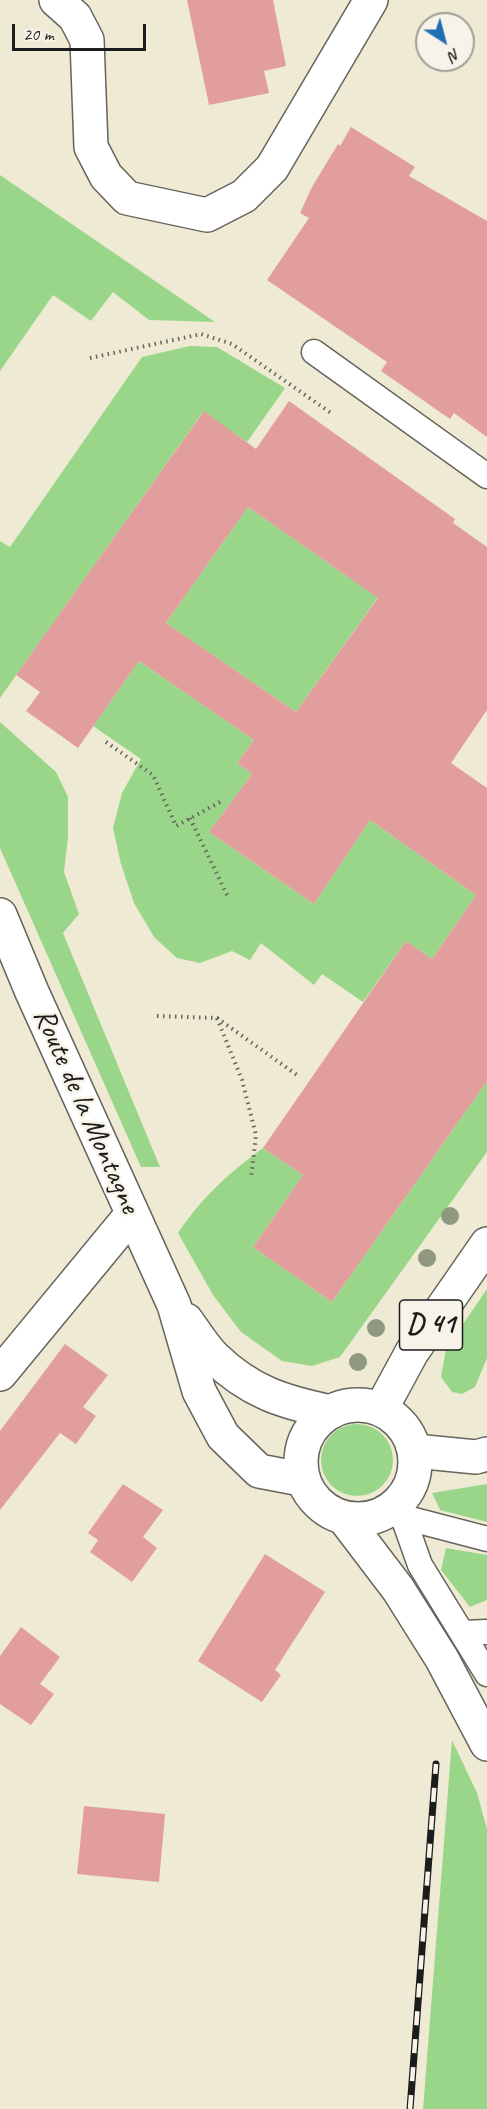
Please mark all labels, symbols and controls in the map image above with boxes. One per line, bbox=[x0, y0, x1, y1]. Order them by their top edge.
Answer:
scale bar bbox=[15, 12, 148, 50]
north arrow bbox=[415, 12, 475, 72]
text: 20 m bbox=[23, 23, 54, 45]
text: N bbox=[445, 44, 464, 66]
street label: Route de la Montagne bbox=[25, 1003, 147, 1219]
road number: D 41 bbox=[400, 1300, 462, 1350]

